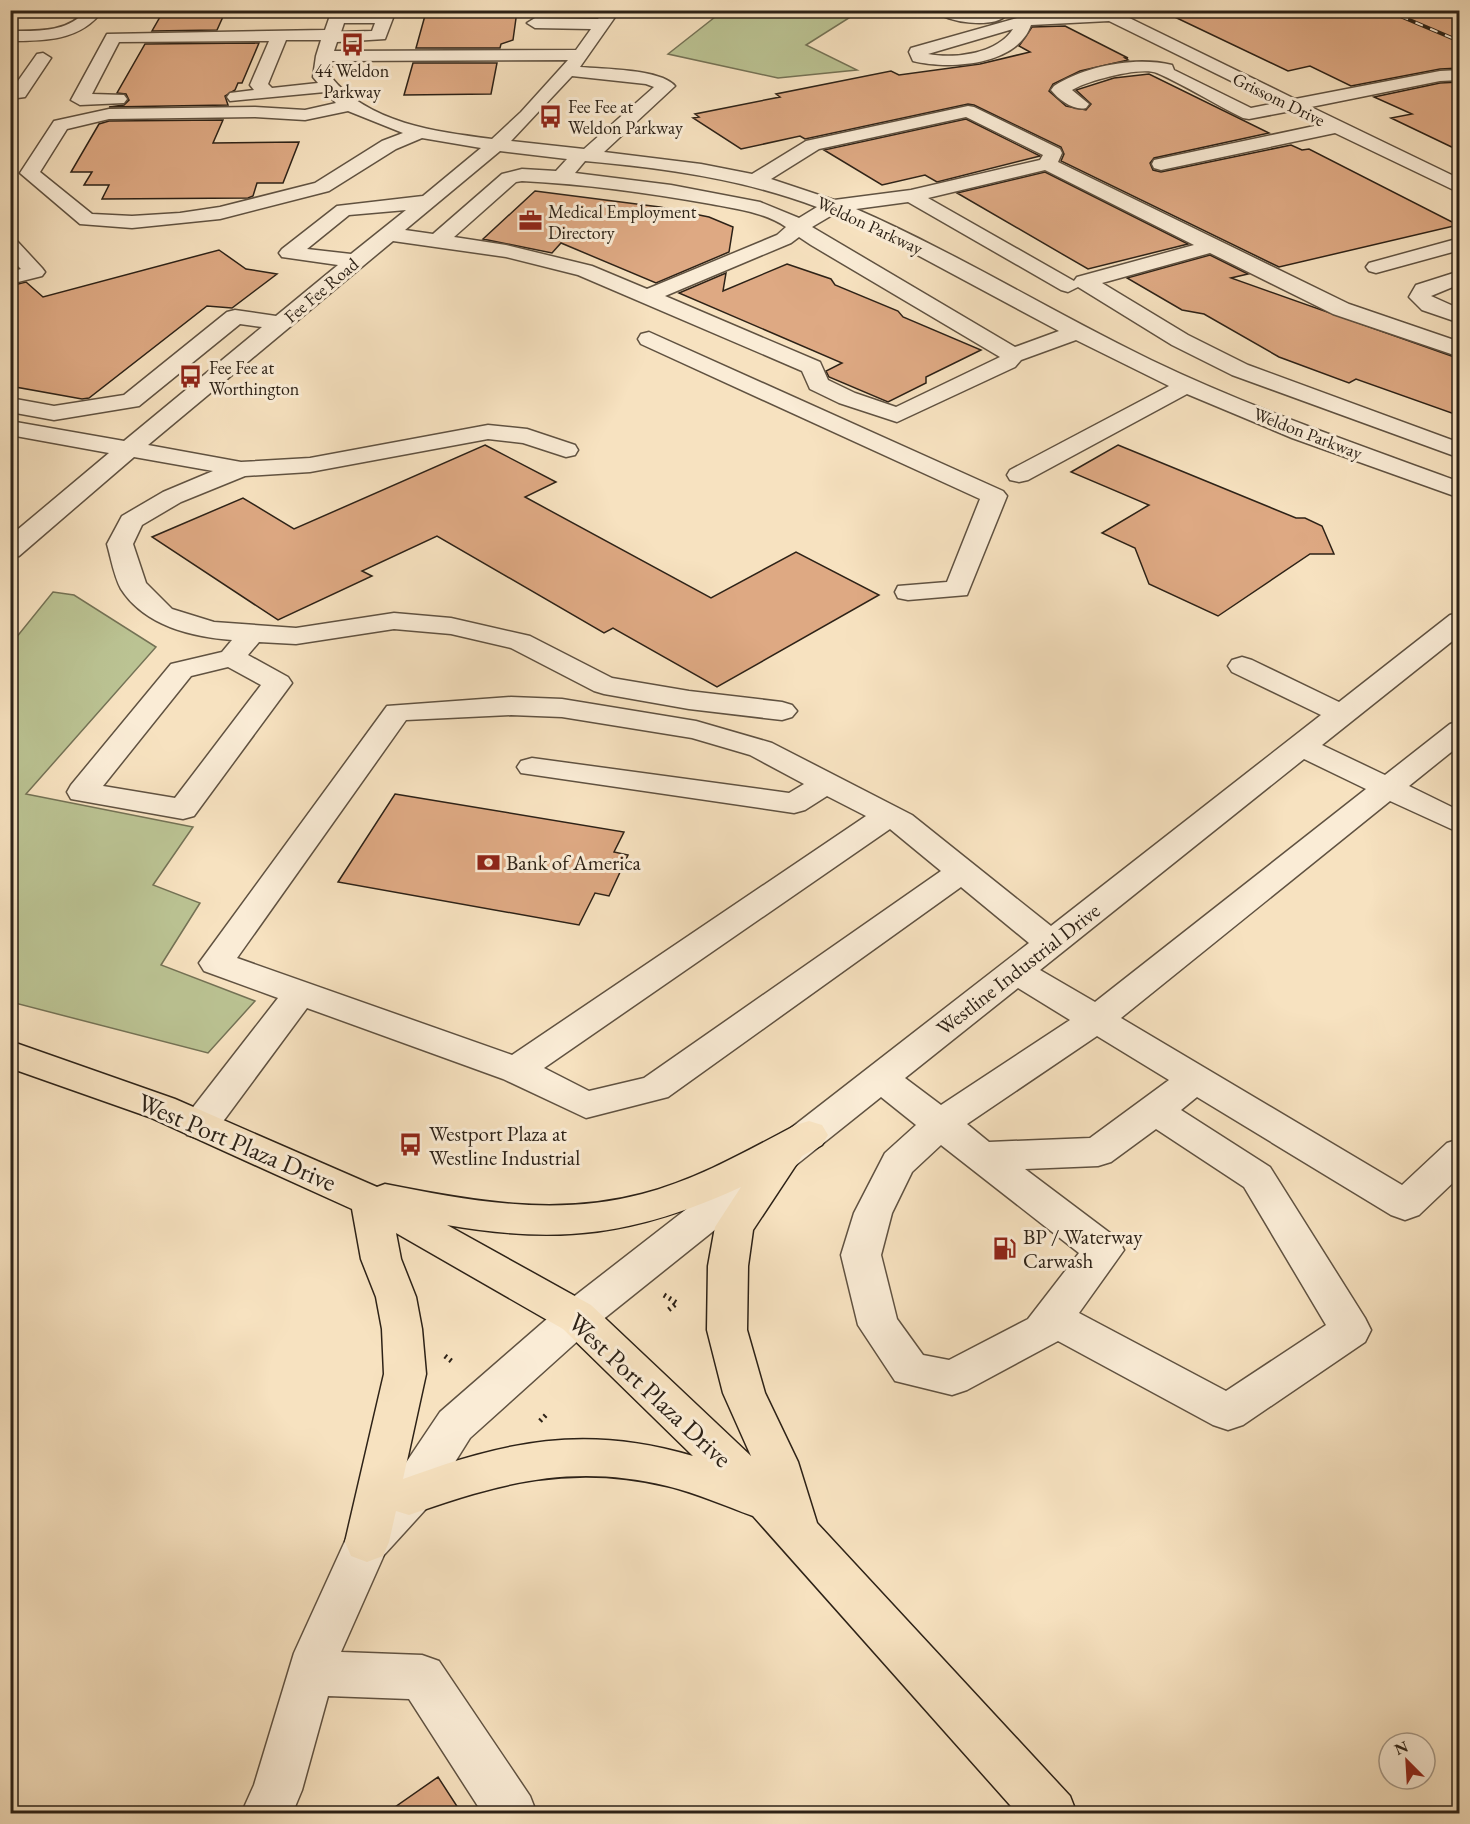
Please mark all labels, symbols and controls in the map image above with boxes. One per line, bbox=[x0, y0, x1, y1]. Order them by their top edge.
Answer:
bus stop icon: 44 Weldon Parkway bbox=[339, 31, 365, 57]
place label: 44 Weldon Parkway bbox=[315, 59, 390, 103]
street label: Grissom Drive bbox=[1229, 67, 1329, 131]
place label: Fee Fee at Weldon Parkway bbox=[568, 95, 683, 139]
bus stop icon: Fee Fee at Weldon Parkway bbox=[537, 103, 563, 129]
street label: Weldon Parkway bbox=[813, 190, 927, 260]
place label: Medical Employment Directory bbox=[548, 200, 697, 244]
office icon: Medical Employment Directory bbox=[517, 208, 543, 234]
street label: Fee Fee Road bbox=[279, 252, 364, 328]
place label: Fee Fee at Worthington bbox=[209, 356, 300, 400]
bus stop icon: Fee Fee at Worthington bbox=[178, 364, 204, 390]
street label: Weldon Parkway bbox=[1250, 402, 1366, 464]
bank icon: Bank of America bbox=[475, 849, 501, 875]
place label: Bank of America bbox=[506, 849, 642, 876]
street label: Westline Industrial Drive bbox=[931, 897, 1105, 1041]
street label: West Port Plaza Drive bbox=[133, 1085, 341, 1199]
place label: Westport Plaza at Westline Industrial bbox=[429, 1120, 580, 1171]
bus stop icon: Westport Plaza at Westline Industrial bbox=[398, 1132, 424, 1158]
place label: BP / Waterway Carwash bbox=[1023, 1223, 1143, 1274]
fuel station icon: BP / Waterway Carwash bbox=[992, 1235, 1018, 1261]
street label: West Port Plaza Drive bbox=[561, 1305, 739, 1475]
north arrow bbox=[1377, 1731, 1437, 1791]
text: N bbox=[1391, 1736, 1411, 1760]

